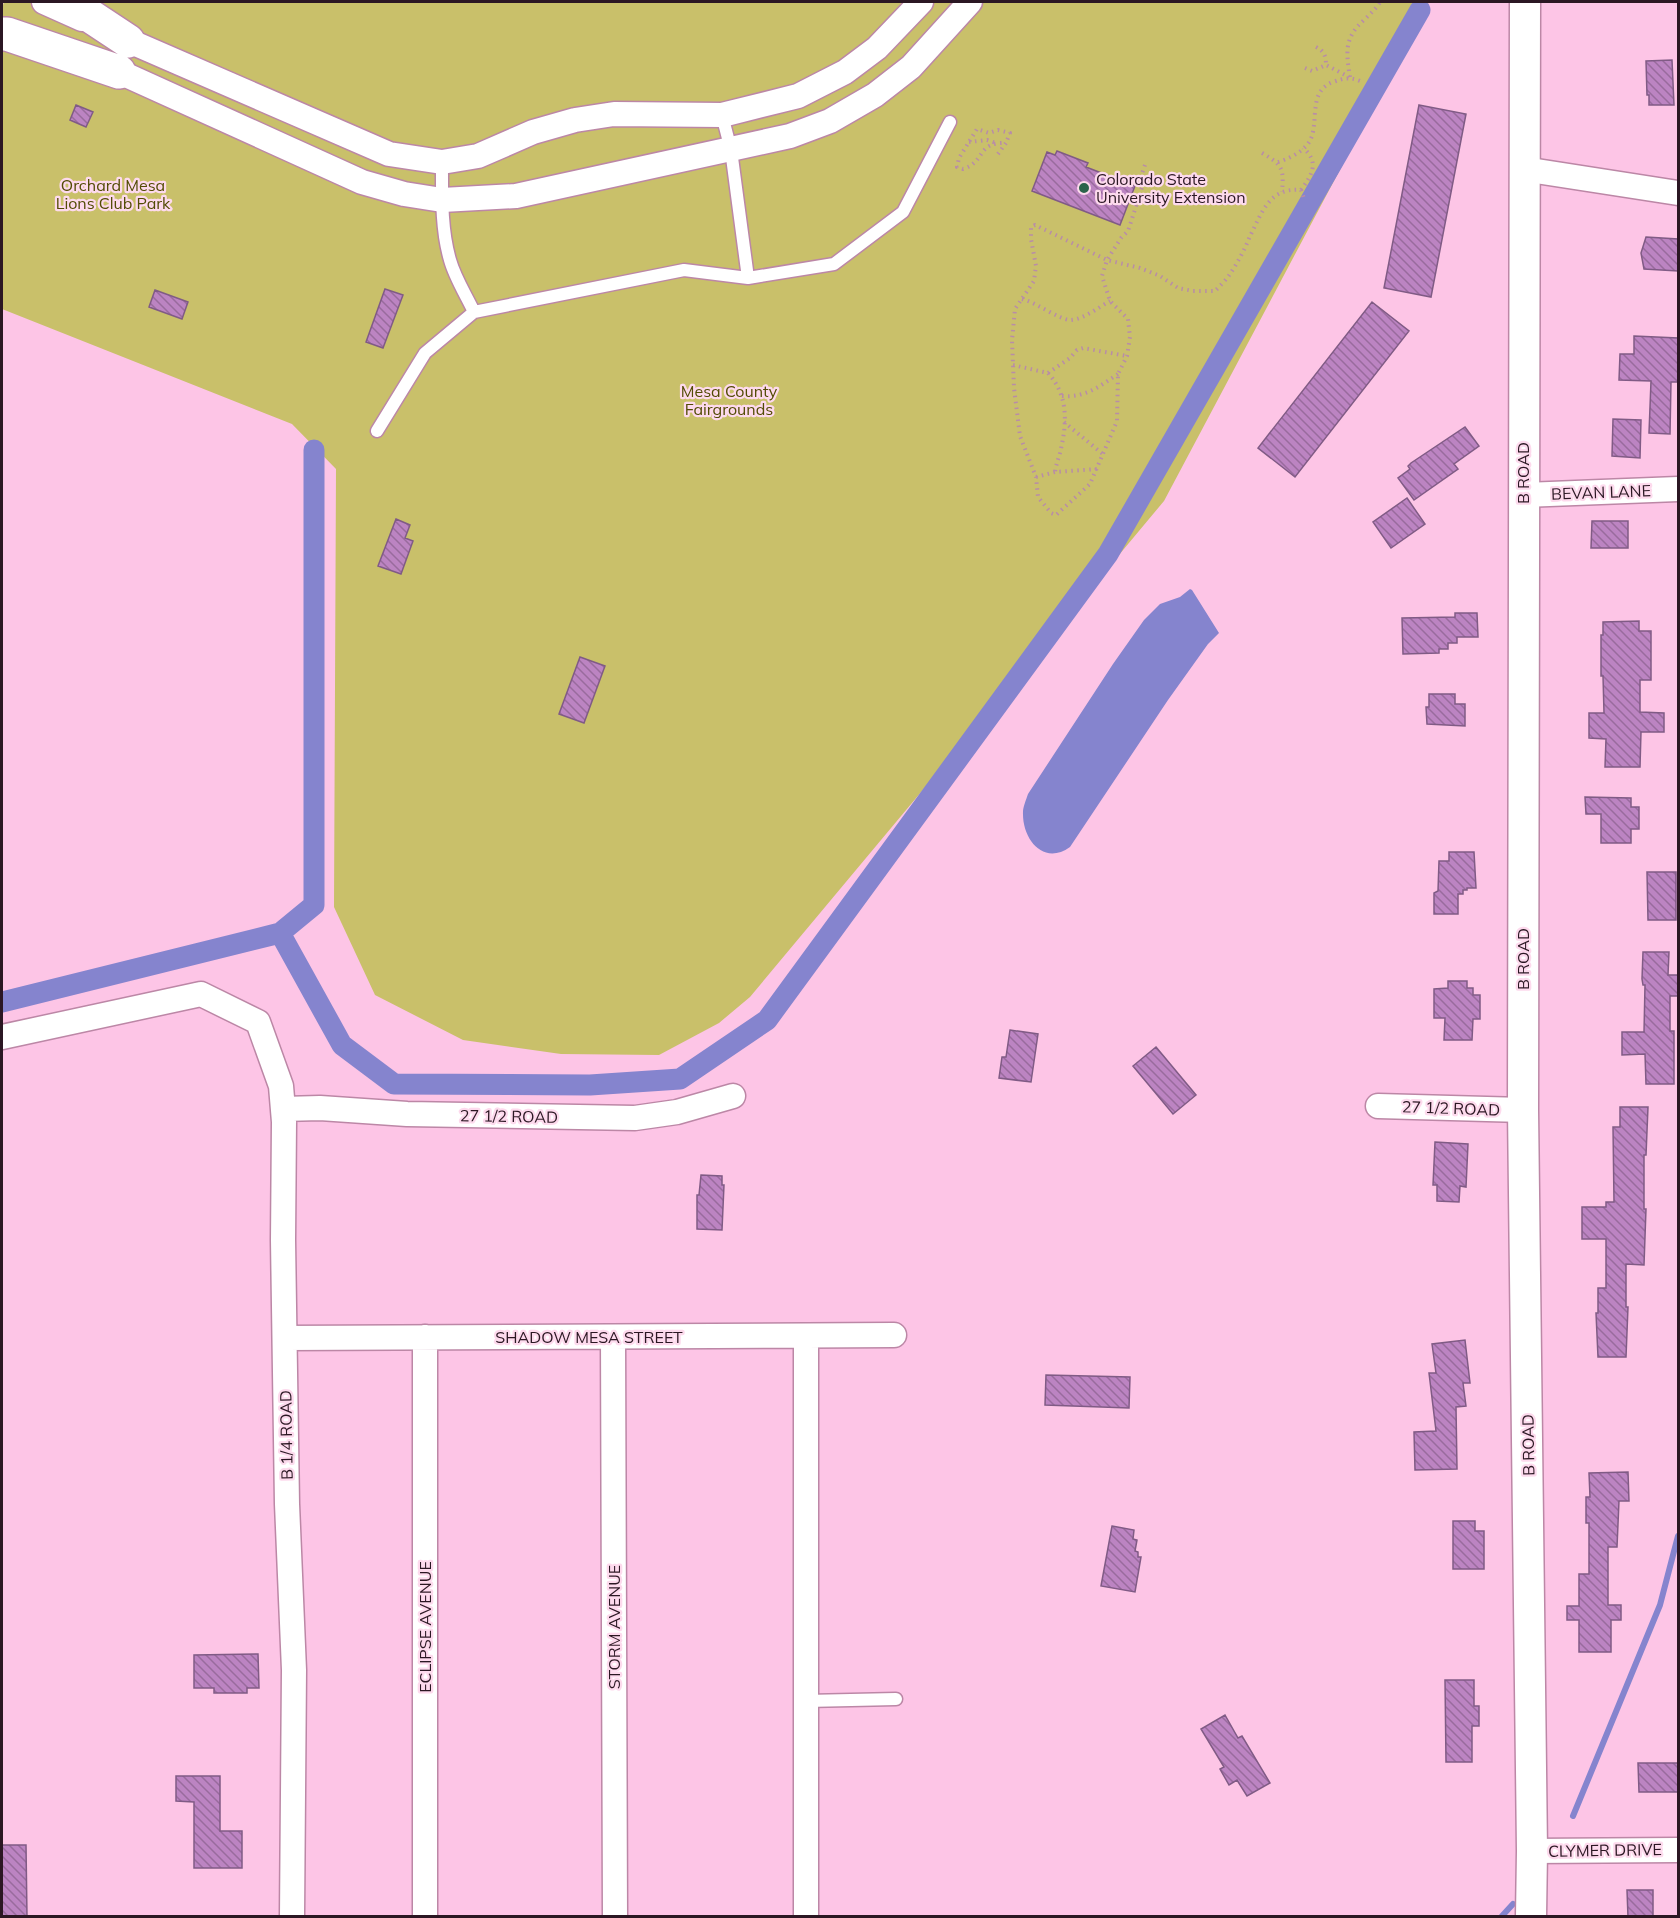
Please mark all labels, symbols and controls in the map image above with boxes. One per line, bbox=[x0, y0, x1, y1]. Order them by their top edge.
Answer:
place label: Colorado State University Extension bbox=[1096, 169, 1246, 207]
park label: Orchard Mesa Lions Club Park bbox=[56, 175, 171, 213]
marker: Colorado State University Extension bbox=[1077, 181, 1091, 195]
park label: Mesa County Fairgrounds bbox=[681, 381, 778, 419]
street label: B ROAD bbox=[1513, 442, 1533, 504]
street label: BEVAN LANE bbox=[1551, 480, 1651, 504]
street label: B ROAD bbox=[1513, 928, 1533, 990]
street label: 27 1/2 ROAD bbox=[1402, 1096, 1500, 1120]
street label: 27 1/2 ROAD bbox=[460, 1105, 558, 1127]
street label: SHADOW MESA STREET bbox=[495, 1327, 683, 1347]
street label: B 1/4 ROAD bbox=[275, 1390, 297, 1480]
street label: B ROAD bbox=[1517, 1414, 1539, 1476]
street label: ECLIPSE AVENUE bbox=[415, 1561, 435, 1693]
street label: STORM AVENUE bbox=[604, 1565, 624, 1689]
street label: CLYMER DRIVE bbox=[1548, 1839, 1662, 1861]

